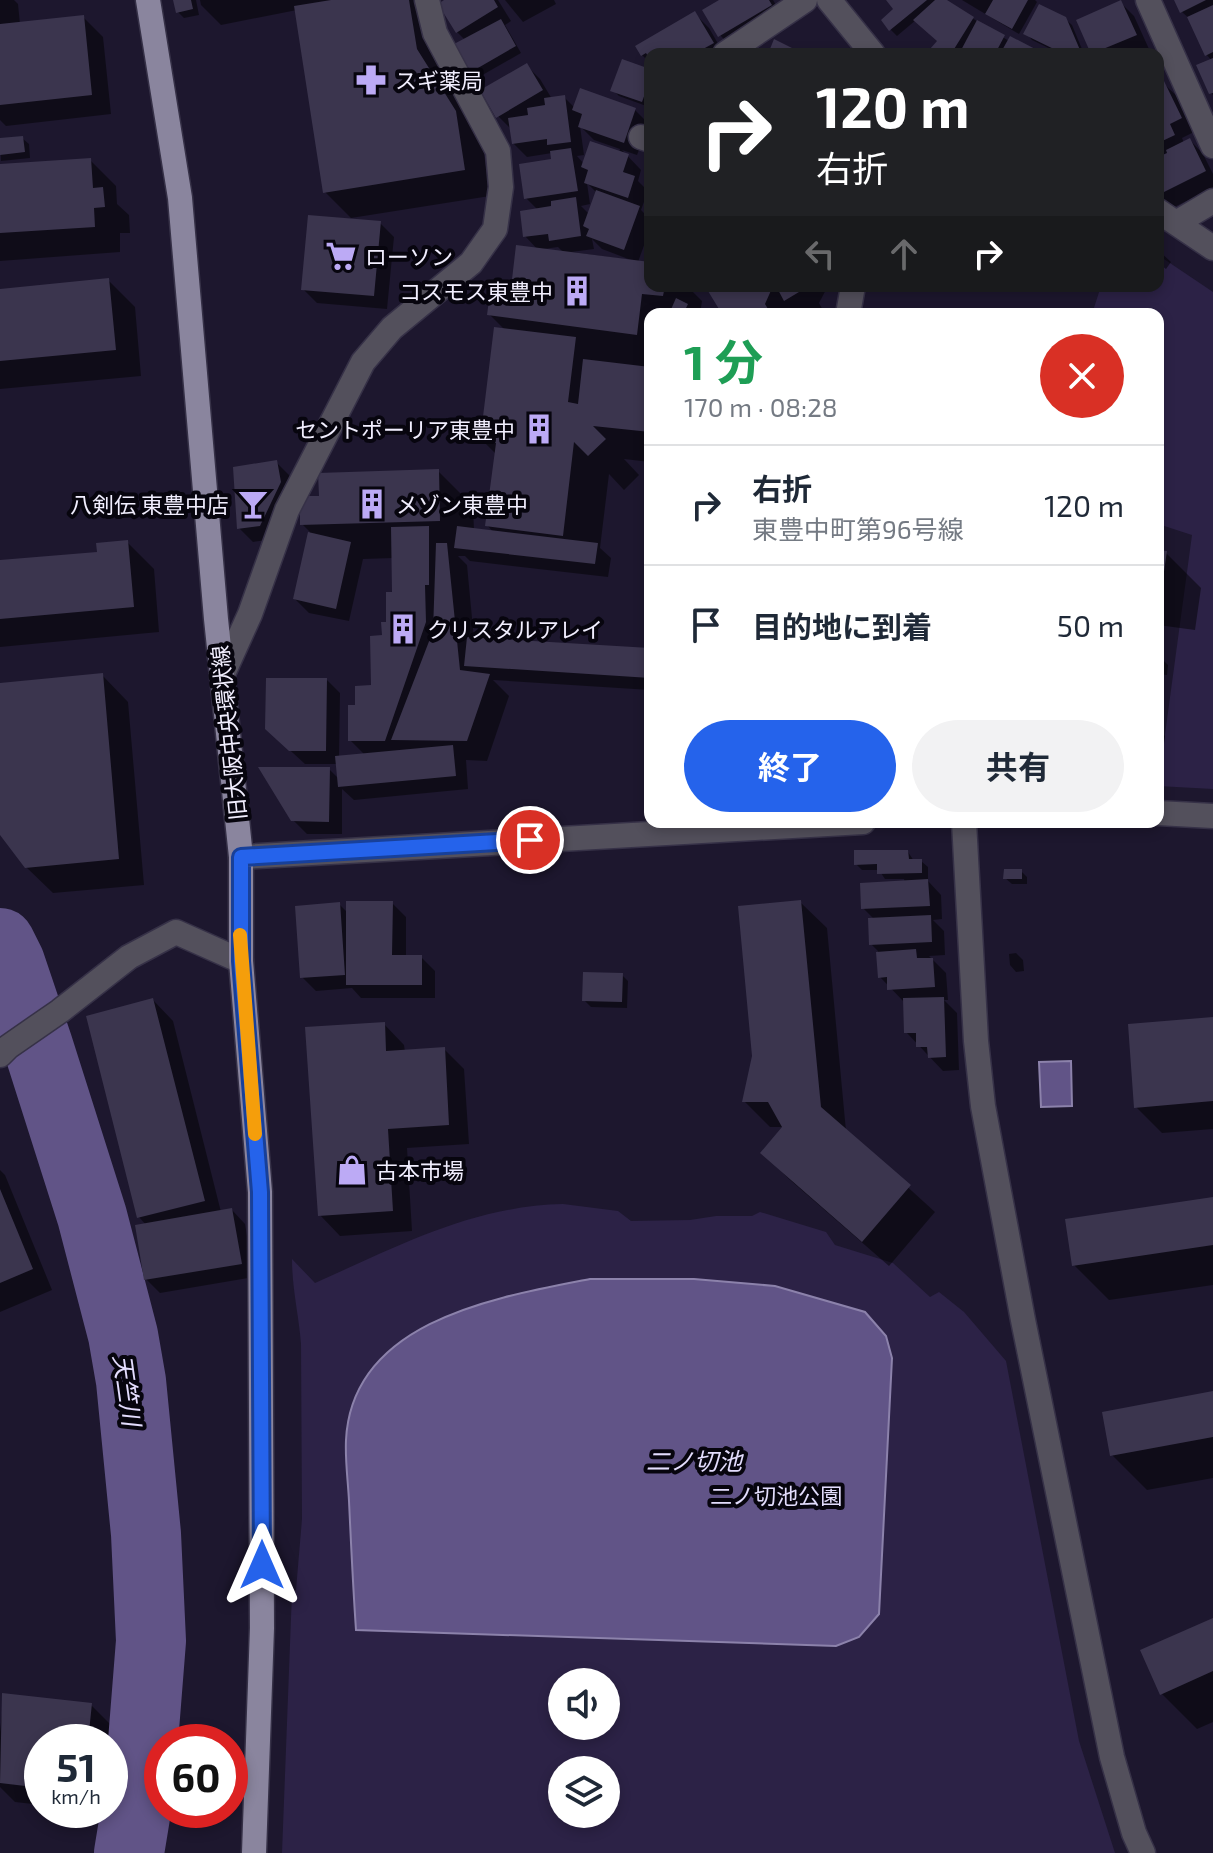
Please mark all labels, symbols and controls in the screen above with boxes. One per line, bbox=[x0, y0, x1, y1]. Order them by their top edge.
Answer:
pharmacy icon: スギ薬局 bbox=[354, 63, 388, 97]
place label: スギ薬局 bbox=[395, 67, 483, 93]
text: 120 m bbox=[816, 72, 970, 139]
icon: right bbox=[684, 80, 788, 184]
text: 右折 bbox=[816, 146, 888, 189]
icon: left bbox=[798, 232, 842, 276]
icon: ahead bbox=[882, 232, 926, 276]
icon: right bbox=[966, 232, 1010, 276]
supermarket icon: ローソン bbox=[324, 239, 358, 273]
place label: ローソン bbox=[365, 243, 453, 269]
building icon: コスモス東豊中 bbox=[560, 274, 594, 308]
place label: コスモス東豊中 bbox=[399, 278, 553, 304]
text: 1 分 bbox=[684, 332, 763, 390]
button: close bbox=[1040, 334, 1124, 418]
text: 170 m · 08:28 bbox=[684, 391, 838, 422]
building icon: セントポーリア東豊中 bbox=[522, 412, 556, 446]
place label: セントポーリア東豊中 bbox=[295, 416, 515, 442]
text: 右折 bbox=[752, 470, 812, 506]
icon: right bbox=[684, 483, 728, 527]
bar icon: 八剣伝 東豊中店 bbox=[236, 487, 270, 521]
building icon: メゾン東豊中 bbox=[355, 487, 389, 521]
text: 120 m bbox=[1044, 487, 1124, 523]
place label: 八剣伝 東豊中店 bbox=[70, 491, 229, 517]
place label: メゾン東豊中 bbox=[396, 491, 528, 517]
text: 東豊中町第96号線 bbox=[752, 513, 964, 544]
icon: arrive bbox=[684, 603, 728, 647]
text: 50 m bbox=[1057, 607, 1124, 643]
text: 目的地に到着 bbox=[752, 608, 932, 644]
building icon: クリスタルアレイ bbox=[386, 612, 420, 646]
place label: クリスタルアレイ bbox=[427, 616, 603, 642]
street label: 旧大阪中央環状線 bbox=[206, 644, 250, 822]
button: 終了 bbox=[684, 720, 896, 812]
button: 共有 bbox=[912, 720, 1124, 812]
pin bbox=[496, 806, 564, 874]
icon: arrive bbox=[508, 818, 552, 862]
shop icon: 古本市場 bbox=[335, 1153, 369, 1187]
place label: 古本市場 bbox=[376, 1157, 464, 1183]
water label: 天竺川 bbox=[109, 1352, 148, 1431]
water label: 二ノ切池 bbox=[646, 1446, 744, 1475]
park label: 二ノ切池公園 bbox=[710, 1482, 842, 1508]
position arrow bbox=[220, 1523, 304, 1607]
map controls bbox=[548, 1668, 620, 1828]
button: sound bbox=[548, 1668, 620, 1740]
speed limit sign: 60 bbox=[144, 1724, 248, 1828]
text: 51 bbox=[56, 1742, 96, 1790]
button: layers bbox=[548, 1756, 620, 1828]
text: km/h bbox=[51, 1784, 101, 1808]

